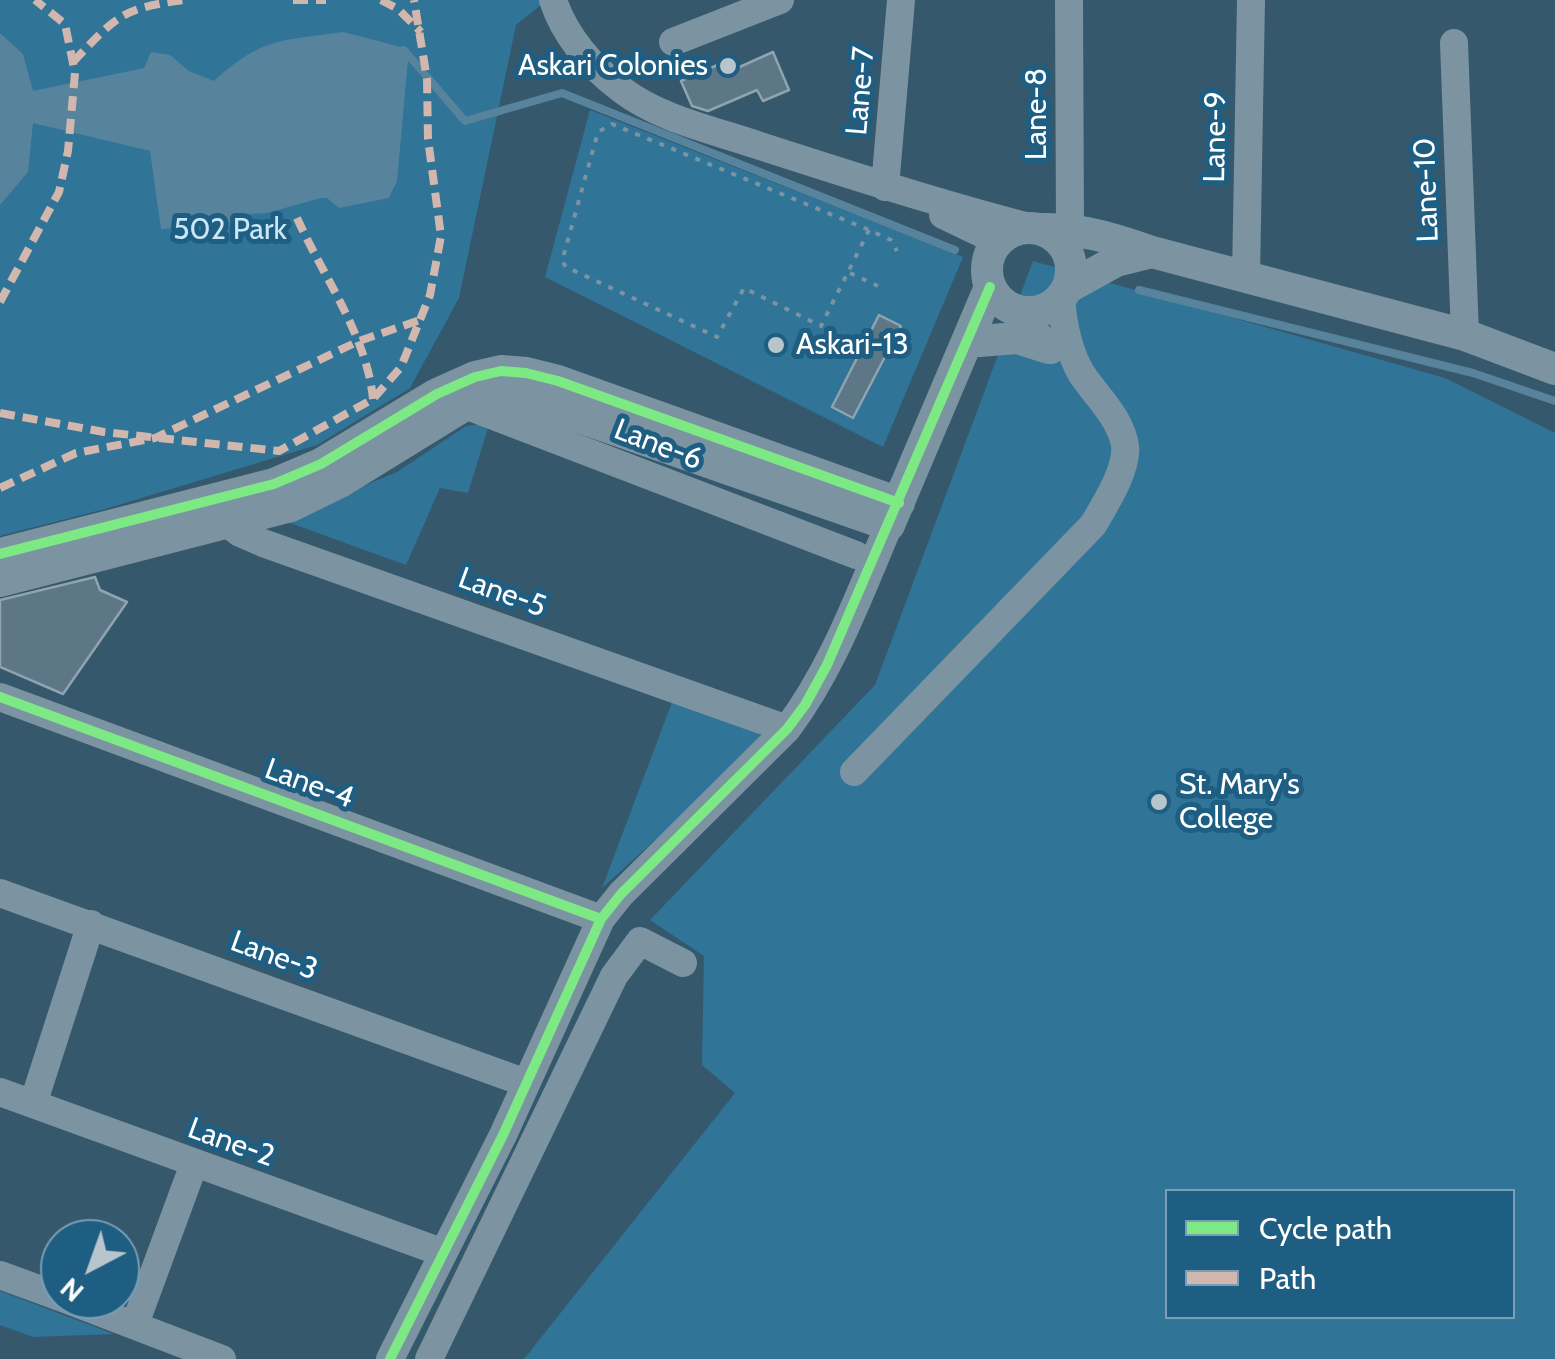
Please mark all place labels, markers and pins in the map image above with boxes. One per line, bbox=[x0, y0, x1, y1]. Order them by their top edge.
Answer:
place label: Askari Colonies bbox=[518, 48, 708, 84]
marker: Askari Colonies bbox=[717, 55, 739, 77]
place label: Askari-13 bbox=[796, 327, 909, 363]
marker: Askari-13 bbox=[765, 334, 787, 356]
place label: St. Mary's College bbox=[1179, 767, 1300, 838]
marker: St. Mary's College bbox=[1148, 791, 1170, 813]

